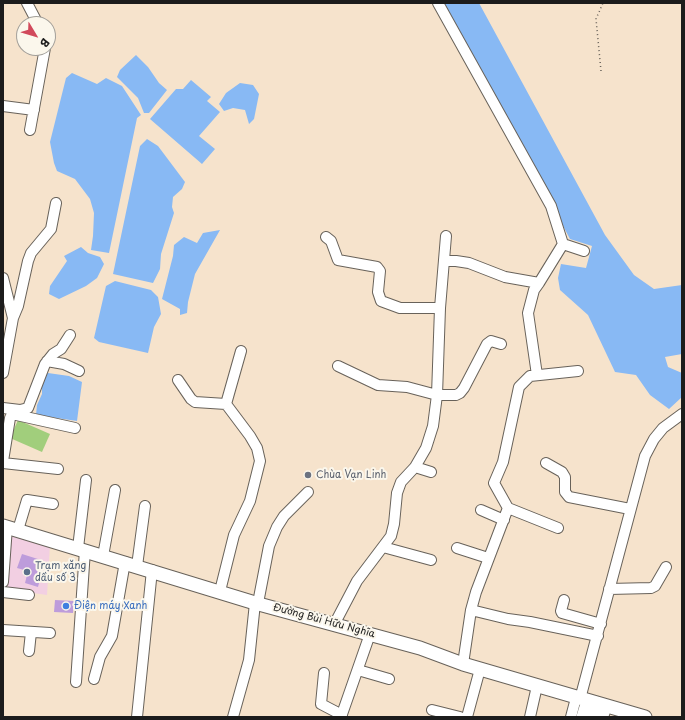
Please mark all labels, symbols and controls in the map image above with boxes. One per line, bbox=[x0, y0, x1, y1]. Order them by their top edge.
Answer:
north arrow bbox=[16, 16, 56, 56]
text: B bbox=[36, 35, 54, 51]
place label: Chùa Vạn Linh bbox=[316, 469, 386, 481]
marker: Chùa Vạn Linh bbox=[303, 470, 313, 480]
place label: Trạm xăng dầu số 3 bbox=[35, 560, 86, 584]
marker: Trạm xăng dầu số 3 bbox=[22, 567, 32, 577]
place label: Điện máy Xanh bbox=[74, 600, 147, 612]
marker: Điện máy Xanh bbox=[61, 601, 71, 611]
street label: Đường Bùi Hữu Nghĩa bbox=[272, 602, 376, 640]

